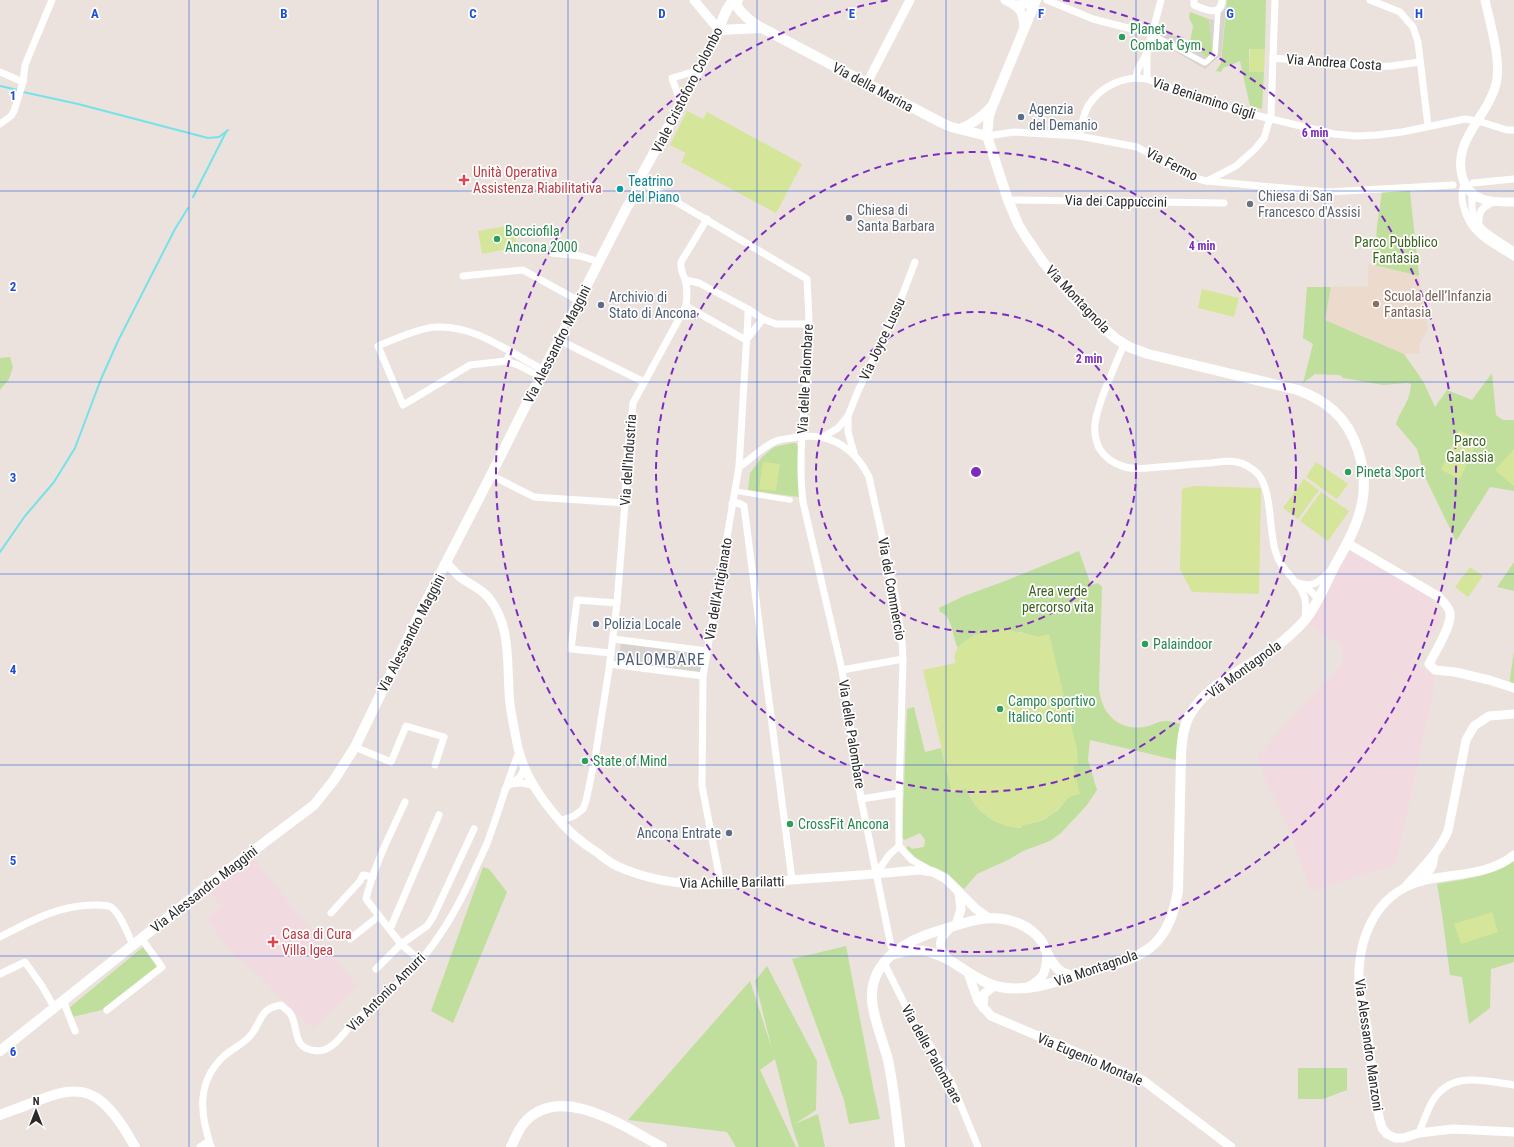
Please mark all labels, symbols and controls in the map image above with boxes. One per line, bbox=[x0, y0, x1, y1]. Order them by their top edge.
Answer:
text: A bbox=[91, 6, 99, 21]
text: B bbox=[280, 6, 288, 21]
text: C bbox=[469, 6, 477, 21]
text: D bbox=[658, 6, 666, 21]
text: E bbox=[849, 6, 856, 21]
text: F bbox=[1038, 6, 1044, 21]
text: G bbox=[1226, 6, 1234, 21]
text: H bbox=[1415, 6, 1423, 21]
place label: Planet Combat Gym bbox=[1130, 21, 1201, 53]
street label: Viale Cristoforo Colombo bbox=[648, 24, 726, 156]
marker: Planet Combat Gym bbox=[1117, 32, 1127, 42]
street label: Via Andrea Costa bbox=[1286, 51, 1382, 73]
street label: Via della Marina bbox=[830, 59, 916, 115]
street label: Via Beniamino Gigli bbox=[1150, 74, 1258, 122]
text: 1 bbox=[10, 88, 16, 103]
place label: Agenzia del Demanio bbox=[1029, 101, 1098, 133]
marker: Agenzia del Demanio bbox=[1016, 112, 1026, 122]
text: 6 min bbox=[1302, 126, 1328, 140]
street label: Via Fermo bbox=[1143, 144, 1201, 184]
place label: Unità Operativa Assistenza Riabilitativa bbox=[473, 164, 602, 196]
place label: Teatrino del Piano bbox=[628, 173, 679, 205]
marker: Unità Operativa Assistenza Riabilitativa bbox=[458, 174, 470, 186]
marker: Teatrino del Piano bbox=[615, 184, 625, 194]
place label: Chiesa di San Francesco d'Assisi bbox=[1258, 188, 1360, 220]
street label: Via dei Cappuccini bbox=[1065, 192, 1167, 210]
marker: Chiesa di San Francesco d'Assisi bbox=[1245, 199, 1255, 209]
place label: Chiesa di Santa Barbara bbox=[857, 202, 935, 234]
marker: Chiesa di Santa Barbara bbox=[844, 213, 854, 223]
place label: Bocciofila Ancona 2000 bbox=[505, 223, 578, 255]
marker: Bocciofila Ancona 2000 bbox=[492, 234, 502, 244]
park label: Parco Pubblico Fantasia bbox=[1354, 234, 1438, 266]
text: 4 min bbox=[1189, 239, 1215, 253]
street label: Via Montagnola bbox=[1043, 262, 1113, 336]
text: 2 bbox=[10, 279, 17, 294]
street label: Via Alessandro Maggini bbox=[520, 282, 594, 406]
place label: Scuola dell’Infanzia Fantasia bbox=[1384, 288, 1492, 320]
place label: Archivio di Stato di Ancona bbox=[609, 289, 697, 321]
street label: Via Joyce Lussu bbox=[856, 295, 908, 383]
marker: Scuola dell’Infanzia Fantasia bbox=[1371, 299, 1381, 309]
marker: Archivio di Stato di Ancona bbox=[596, 300, 606, 310]
street label: Via delle Palombare bbox=[794, 323, 816, 434]
text: 2 min bbox=[1076, 352, 1102, 366]
street label: Via dell'Industria bbox=[617, 414, 639, 506]
park label: Parco Galassia bbox=[1446, 433, 1494, 465]
place label: Pineta Sport bbox=[1356, 464, 1424, 480]
centre of rings bbox=[969, 465, 983, 479]
marker: Pineta Sport bbox=[1343, 467, 1353, 477]
text: 3 bbox=[10, 470, 16, 485]
street label: Via dell'Artigianato bbox=[701, 536, 735, 642]
street label: Via del Commercio bbox=[875, 536, 909, 642]
street label: Via Alessandro Maggini bbox=[374, 571, 448, 695]
park label: Area verde percorso vita bbox=[1022, 583, 1094, 615]
place label: Polizia Locale bbox=[604, 616, 681, 632]
marker: Polizia Locale bbox=[591, 619, 601, 629]
place label: Palaindoor bbox=[1153, 636, 1213, 652]
street label: Via Montagnola bbox=[1204, 637, 1284, 701]
marker: Palaindoor bbox=[1140, 639, 1150, 649]
district label: PALOMBARE bbox=[616, 650, 706, 669]
text: 4 bbox=[10, 662, 17, 677]
street label: Via delle Palombare bbox=[835, 678, 869, 790]
place label: Campo sportivo Italico Conti bbox=[1008, 693, 1096, 725]
marker: Campo sportivo Italico Conti bbox=[995, 704, 1005, 714]
place label: State of Mind bbox=[593, 753, 667, 769]
marker: State of Mind bbox=[580, 756, 590, 766]
place label: CrossFit Ancona bbox=[798, 816, 889, 832]
marker: CrossFit Ancona bbox=[785, 819, 795, 829]
place label: Ancona Entrate bbox=[637, 825, 721, 841]
marker: Ancona Entrate bbox=[724, 828, 734, 838]
street label: Via Alessandro Maggini bbox=[148, 842, 260, 936]
text: 5 bbox=[10, 853, 17, 868]
street label: Via Achille Barilatti bbox=[679, 873, 785, 891]
place label: Casa di Cura Villa Igea bbox=[282, 926, 352, 958]
marker: Casa di Cura Villa Igea bbox=[267, 936, 279, 948]
street label: Via Montagnola bbox=[1052, 946, 1140, 990]
street label: Via Antonio Amurri bbox=[343, 949, 429, 1035]
street label: Via Alessandro Manzoni bbox=[1352, 978, 1386, 1112]
street label: Via delle Palombare bbox=[898, 1002, 966, 1106]
street label: Via Eugenio Montale bbox=[1035, 1029, 1146, 1089]
text: 6 bbox=[10, 1044, 17, 1059]
north arrow bbox=[16, 1091, 56, 1131]
text: N bbox=[33, 1095, 40, 1108]

